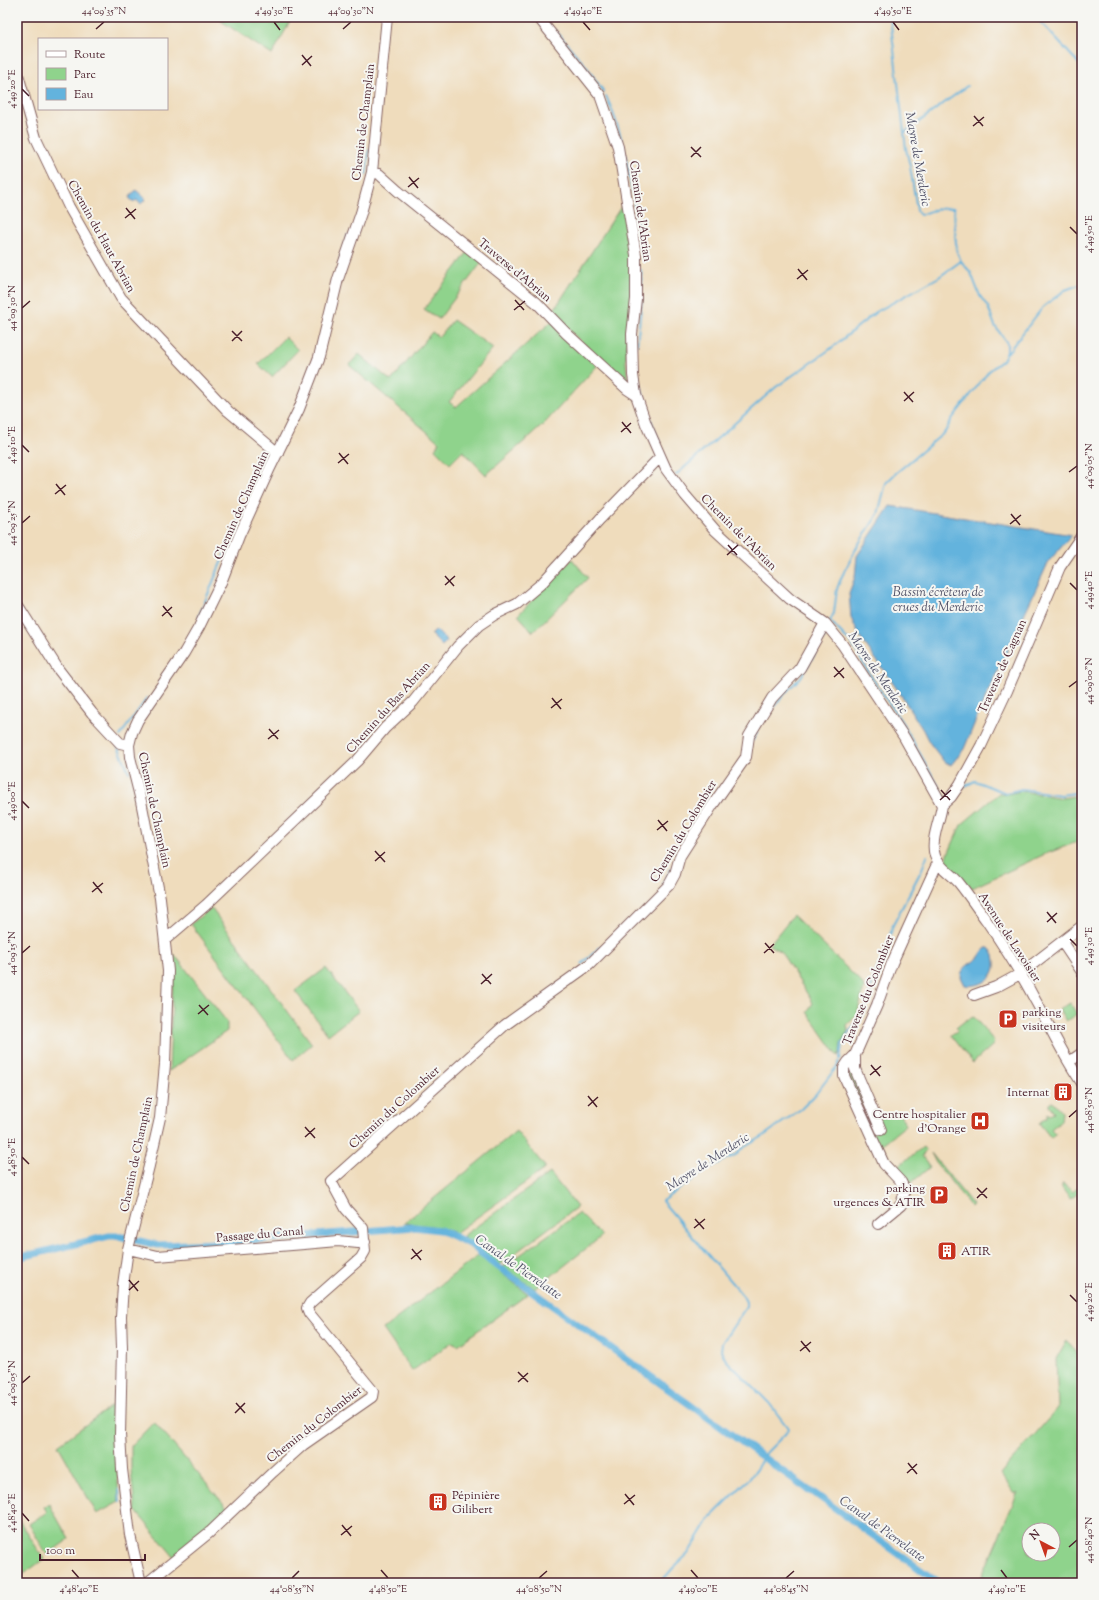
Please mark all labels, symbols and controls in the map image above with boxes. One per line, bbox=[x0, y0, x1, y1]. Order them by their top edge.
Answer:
text: 44°09'35"N bbox=[82, 4, 126, 19]
text: 4°49'30"E bbox=[255, 4, 293, 19]
text: 44°09'30"N bbox=[328, 4, 374, 19]
text: 4°49'40"E bbox=[564, 4, 602, 19]
text: 4°49'50"E bbox=[874, 4, 912, 19]
legend bbox=[38, 38, 168, 110]
text: Route bbox=[74, 46, 106, 64]
street label: Chemin de Champlain bbox=[348, 62, 380, 182]
text: Parc bbox=[74, 66, 96, 84]
text: 4°49'20"E bbox=[5, 70, 20, 108]
text: Eau bbox=[74, 86, 94, 104]
water label: Mayre de Merderic bbox=[900, 111, 934, 209]
street label: Chemin de l'Abrian bbox=[624, 160, 656, 263]
street label: Chemin du Haut Abrian bbox=[63, 177, 140, 296]
text: 4°49'50"E bbox=[1082, 215, 1097, 253]
street label: Traverse d'Abrian bbox=[474, 235, 555, 307]
text: 44°09'30"N bbox=[5, 285, 20, 331]
text: 4°49'10"E bbox=[5, 426, 20, 464]
text: 44°09'05"N bbox=[1082, 443, 1097, 489]
street label: Chemin de Champlain bbox=[210, 448, 274, 563]
street label: Chemin de l'Abrian bbox=[696, 490, 781, 575]
text: 44°09'25"N bbox=[5, 500, 20, 546]
text: 4°49'40"E bbox=[1082, 571, 1097, 609]
water label: Bassin écrêteur de crues du Merderic bbox=[893, 584, 984, 617]
street label: Traverse de Cagnan bbox=[974, 616, 1032, 716]
water label: Mayre de Merderic bbox=[843, 628, 912, 718]
street label: Chemin du Bas Abrian bbox=[342, 658, 435, 758]
text: 44°09'00"N bbox=[1082, 658, 1097, 704]
street label: Chemin de Champlain bbox=[133, 751, 175, 870]
street label: Chemin du Colombier bbox=[646, 776, 722, 886]
text: 4°49'00"E bbox=[5, 781, 20, 821]
street label: Avenue de Lavoisier bbox=[973, 889, 1045, 987]
text: 4°49'30"E bbox=[1082, 927, 1097, 965]
text: 44°09'15"N bbox=[5, 931, 20, 975]
street label: Traverse du Colombier bbox=[839, 932, 900, 1048]
place label: parking visiteurs bbox=[1022, 1004, 1066, 1036]
parking icon: parking visiteurs bbox=[997, 1008, 1019, 1030]
street label: Chemin du Colombier bbox=[345, 1062, 444, 1153]
building icon: Internat bbox=[1052, 1081, 1074, 1103]
place label: Internat bbox=[1007, 1084, 1049, 1102]
text: 44°08'50"N bbox=[1082, 1087, 1097, 1133]
street label: Chemin de Champlain bbox=[116, 1095, 158, 1214]
place label: Centre hospitalier d'Orange bbox=[873, 1106, 966, 1138]
hospital icon: Centre hospitalier d'Orange bbox=[969, 1110, 991, 1132]
water label: Mayre de Merderic bbox=[663, 1129, 754, 1196]
text: 4°48'50"E bbox=[5, 1138, 20, 1176]
place label: parking urgences & ATIR bbox=[833, 1180, 925, 1212]
parking icon: parking urgences & ATIR bbox=[928, 1184, 950, 1206]
street label: Passage du Canal bbox=[215, 1222, 305, 1248]
water label: Canal de Pierrelatte bbox=[471, 1231, 565, 1304]
building icon: ATIR bbox=[936, 1240, 958, 1262]
place label: ATIR bbox=[961, 1243, 991, 1261]
text: 4°49'20"E bbox=[1082, 1283, 1097, 1321]
text: 44°09'05"N bbox=[5, 1360, 20, 1406]
street label: Chemin du Colombier bbox=[263, 1381, 367, 1468]
place label: Pépinière Gilibert bbox=[452, 1487, 500, 1519]
building icon: Pépinière Gilibert bbox=[427, 1491, 449, 1513]
water label: Canal de Pierrelatte bbox=[835, 1492, 929, 1567]
text: 4°48'40"E bbox=[5, 1494, 20, 1532]
text: 44°08'40"N bbox=[1082, 1517, 1097, 1563]
north arrow bbox=[1021, 1522, 1061, 1562]
text: N bbox=[1026, 1526, 1044, 1545]
scale bar bbox=[40, 1536, 145, 1562]
text: 100 m bbox=[46, 1542, 75, 1560]
text: 4°48'40"E bbox=[60, 1582, 98, 1597]
text: 44°08'55"N bbox=[270, 1582, 314, 1597]
text: 4°48'50"E bbox=[369, 1582, 407, 1597]
text: 44°08'50"N bbox=[516, 1582, 562, 1597]
text: 4°49'00"E bbox=[678, 1582, 718, 1597]
text: 44°08'45"N bbox=[763, 1582, 809, 1597]
text: 4°49'10"E bbox=[988, 1582, 1026, 1597]

